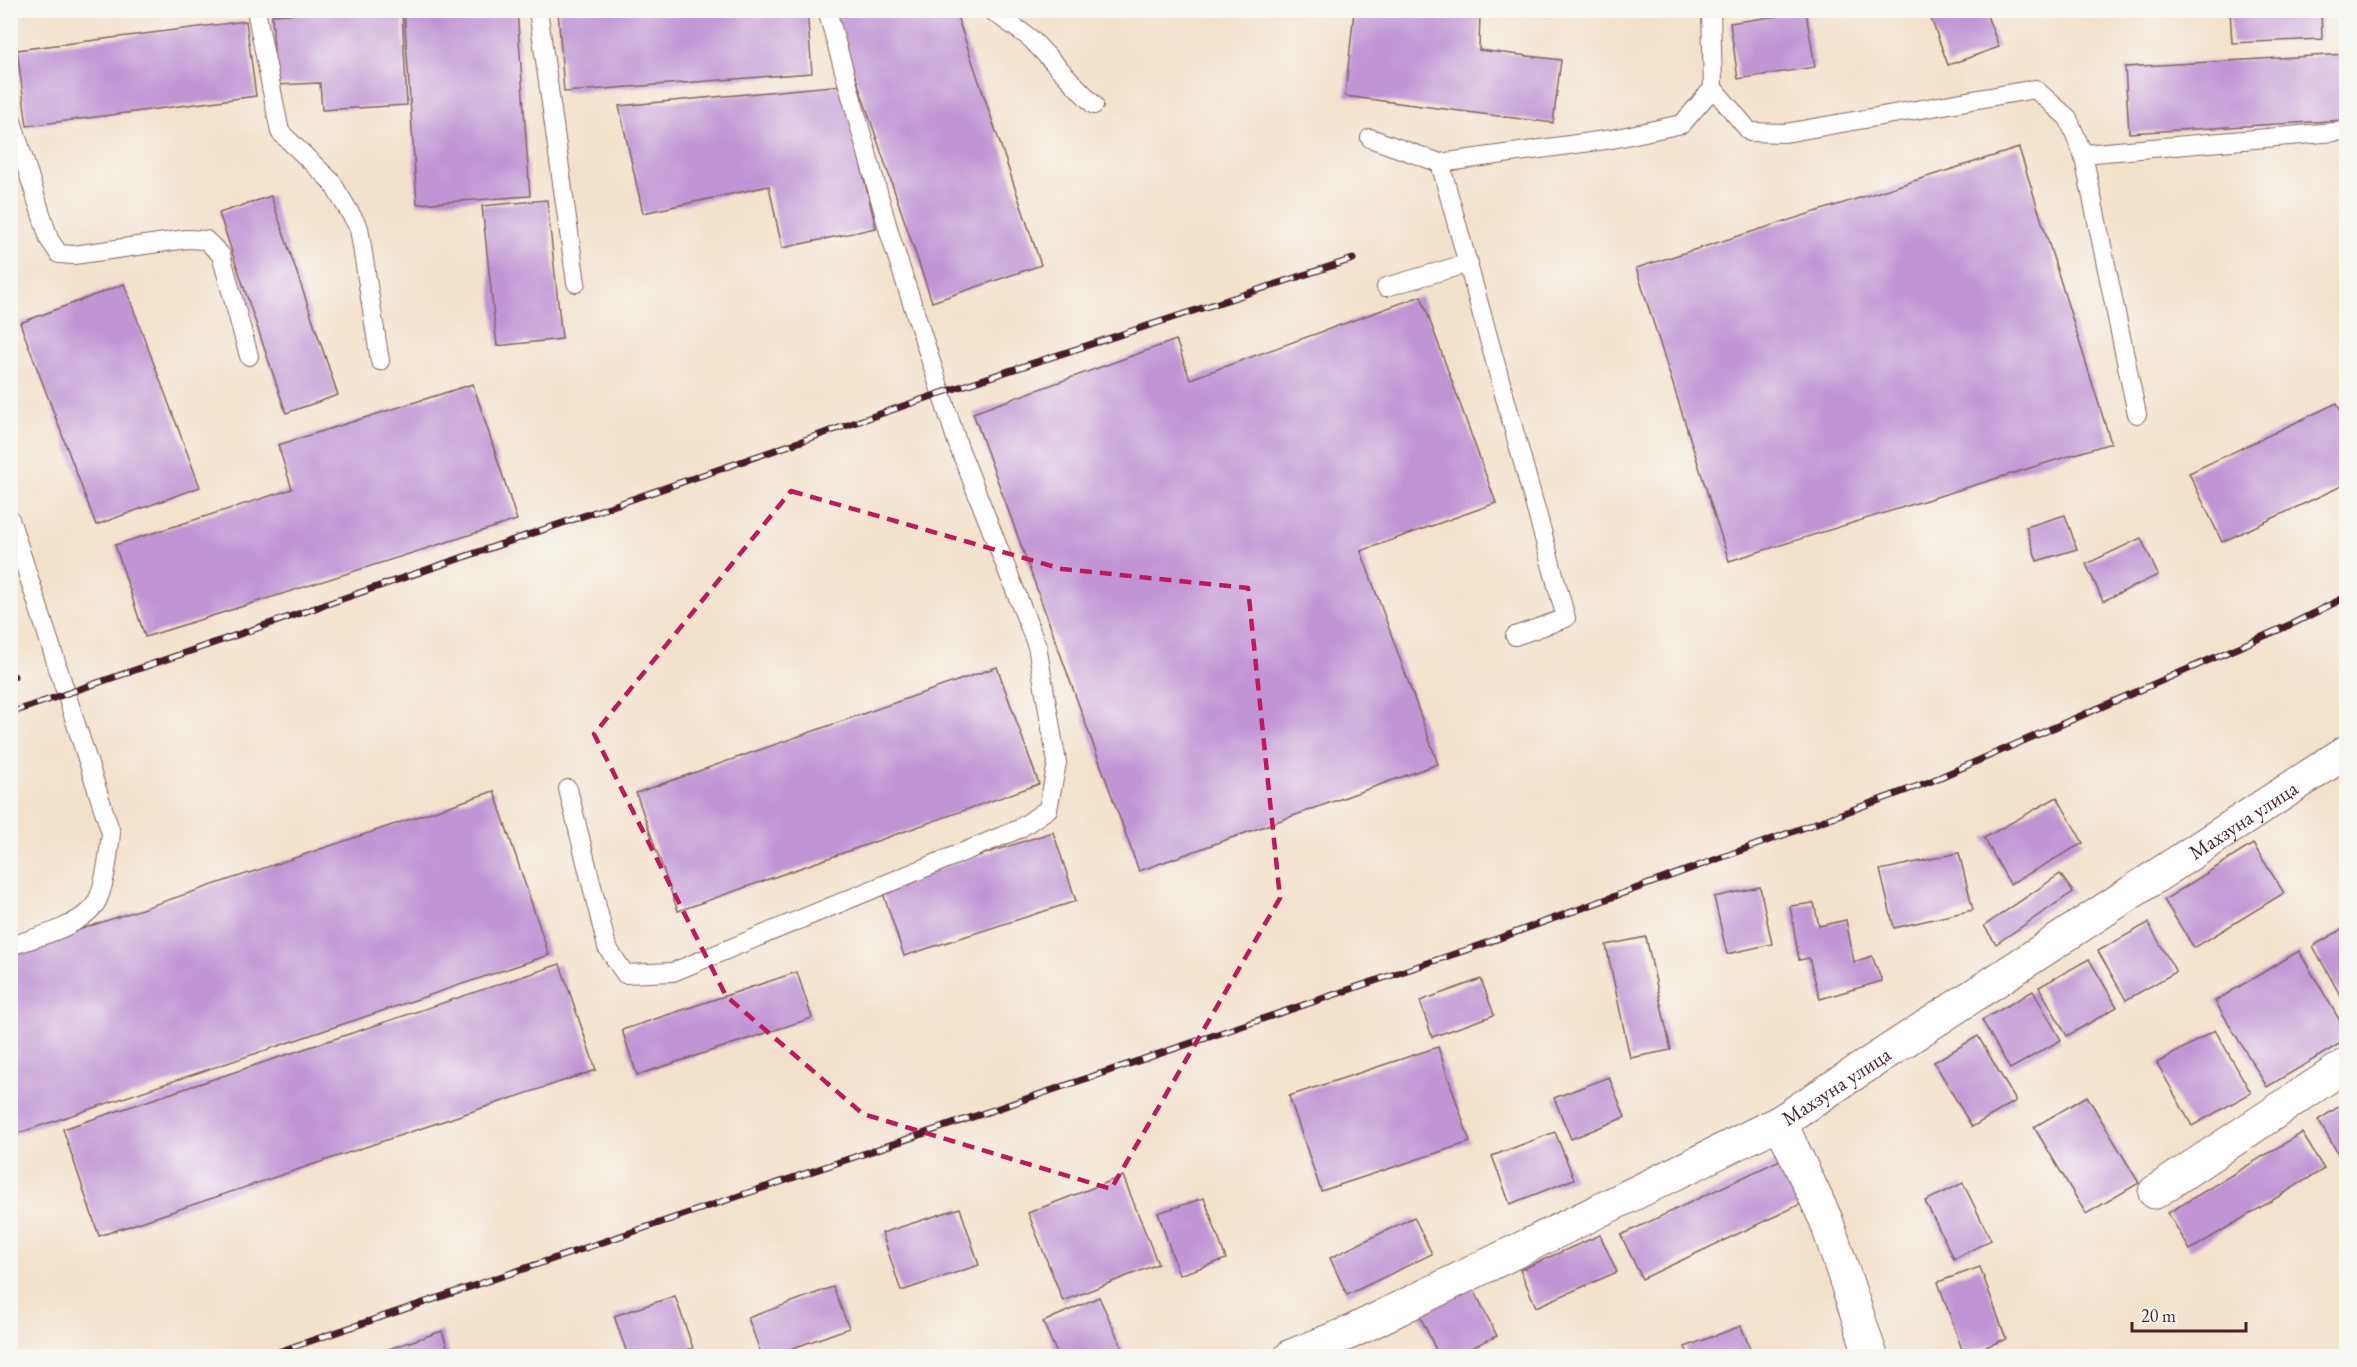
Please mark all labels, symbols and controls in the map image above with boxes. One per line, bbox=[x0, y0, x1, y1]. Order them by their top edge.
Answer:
street label: Махзуна улица bbox=[2183, 774, 2303, 865]
street label: Махзуна улица bbox=[1776, 1040, 1896, 1131]
scale bar bbox=[2132, 1295, 2246, 1333]
text: 20 m bbox=[2141, 1304, 2176, 1327]

